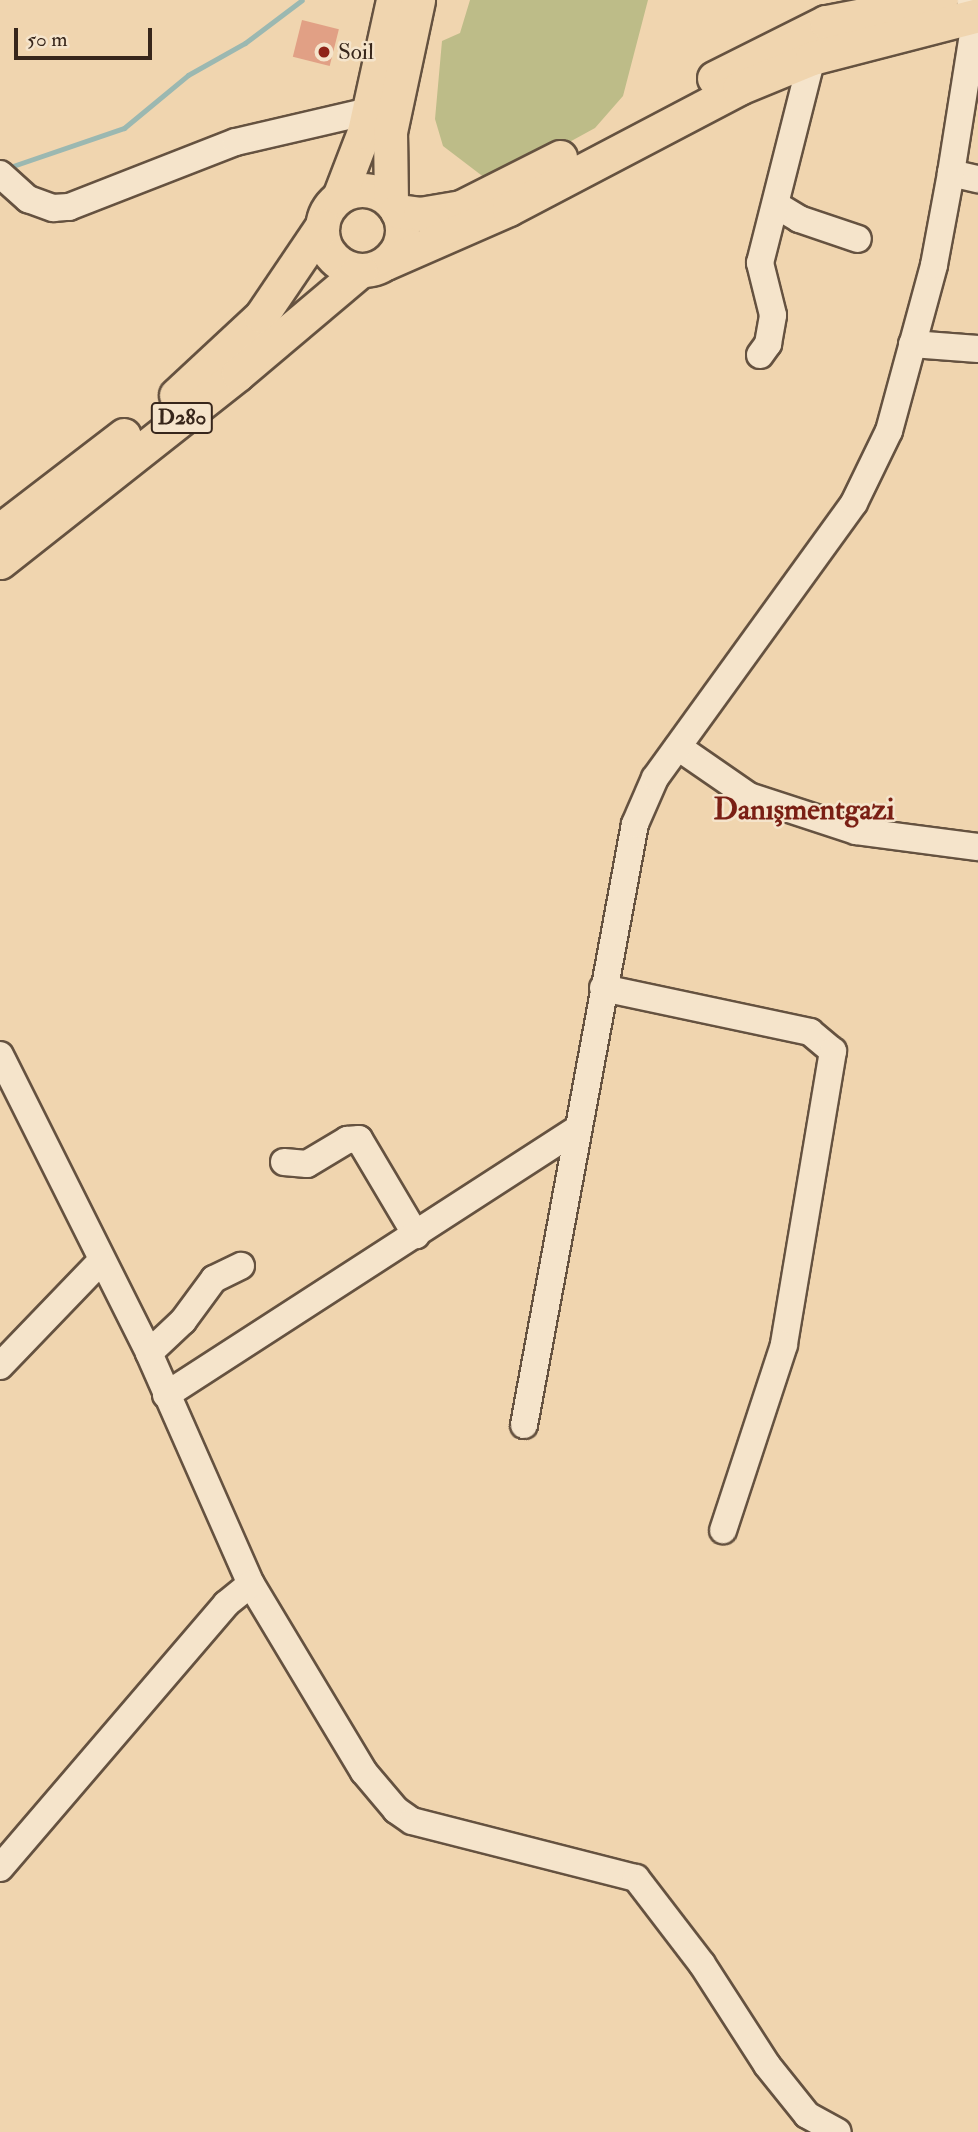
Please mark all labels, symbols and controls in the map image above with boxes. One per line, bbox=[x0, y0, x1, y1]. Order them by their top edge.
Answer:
scale bar bbox=[18, 14, 156, 58]
text: 50 m bbox=[27, 26, 68, 53]
place label: Soil bbox=[338, 38, 374, 66]
marker: Soil bbox=[316, 44, 332, 60]
road number: D280 bbox=[150, 400, 214, 436]
district label: Danışmentgazi bbox=[714, 792, 894, 828]

